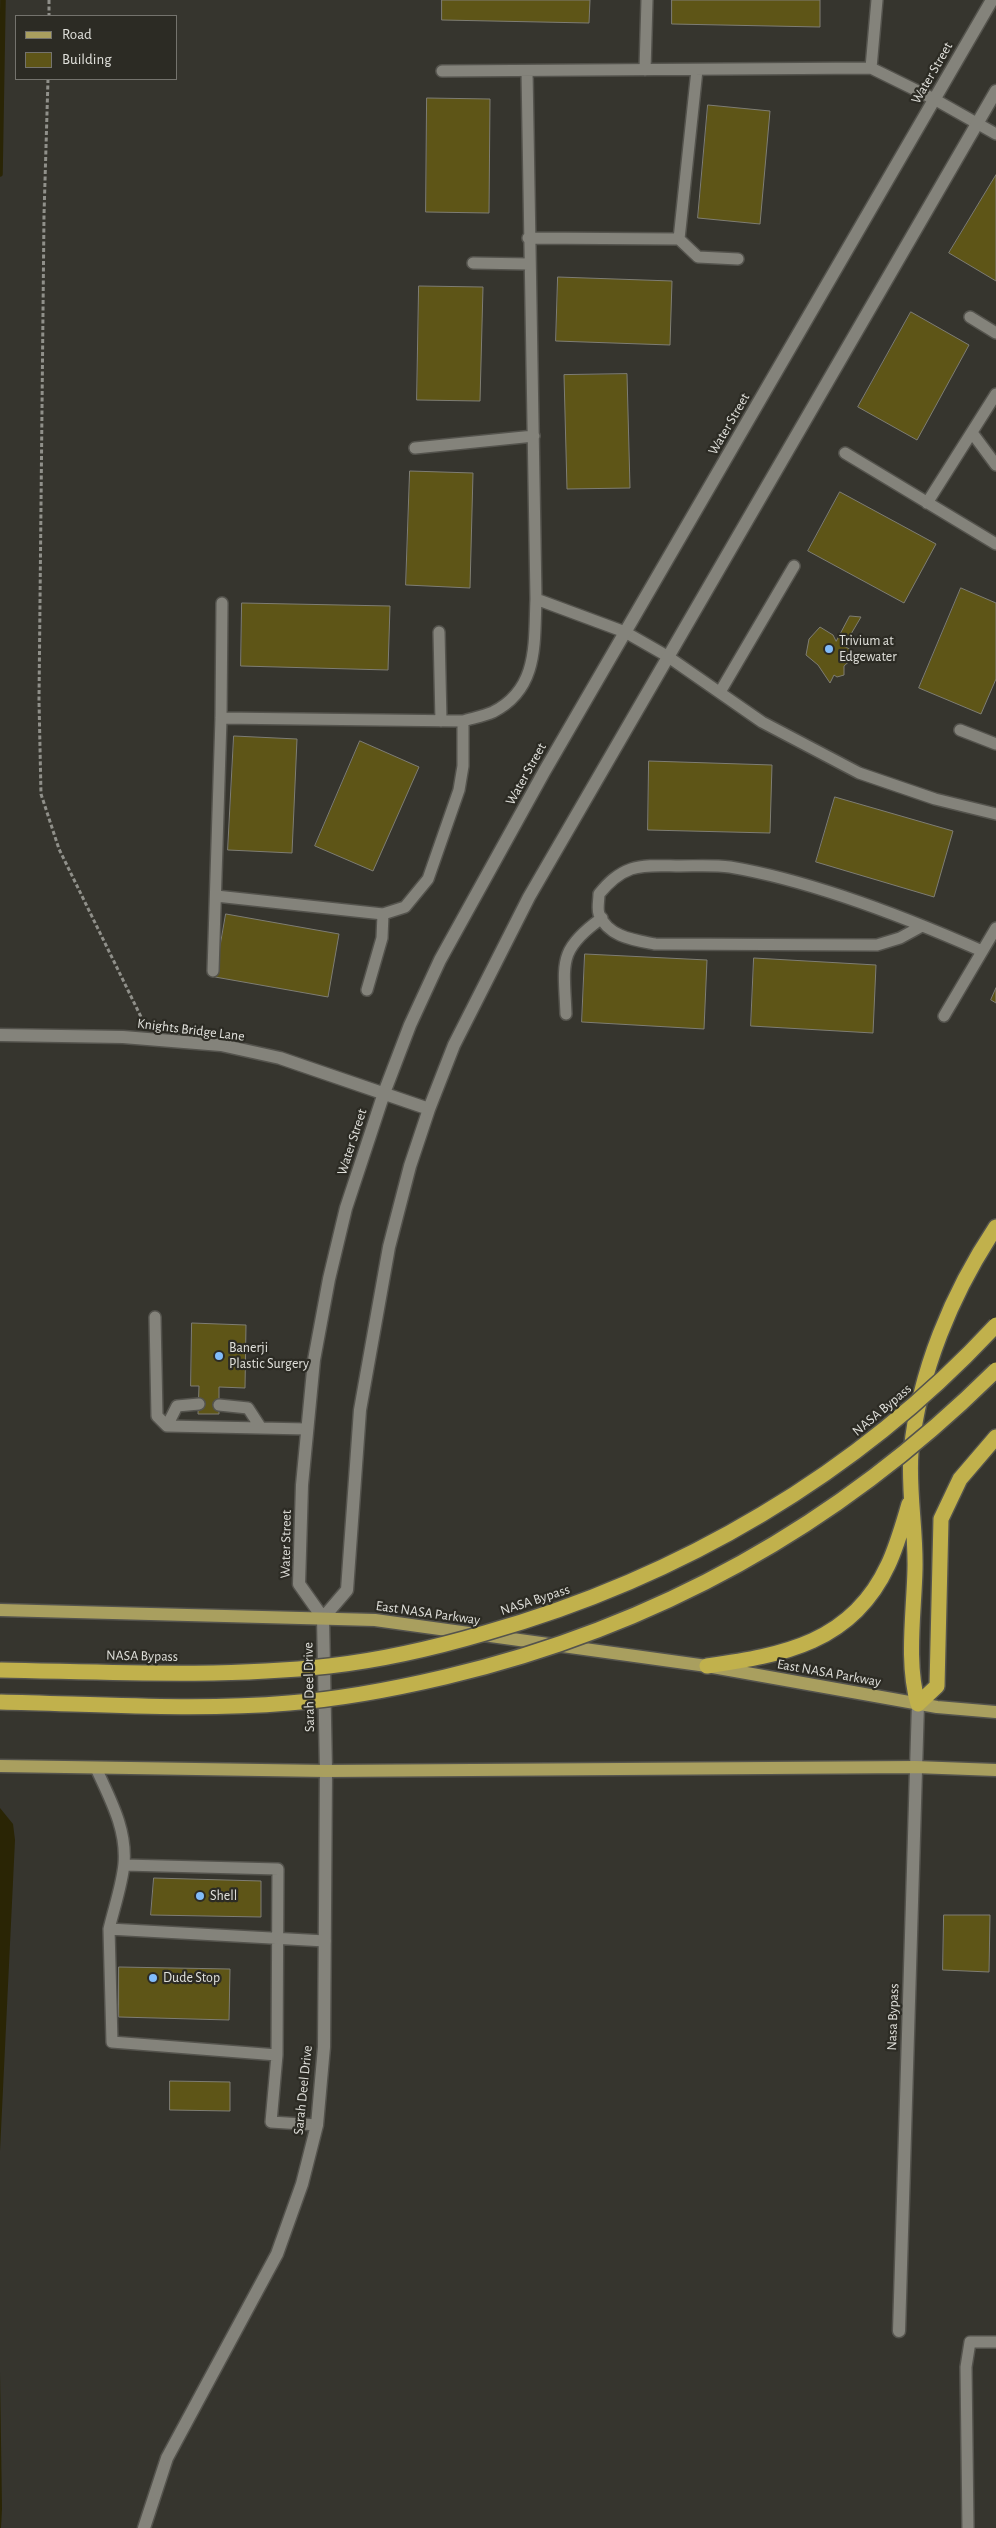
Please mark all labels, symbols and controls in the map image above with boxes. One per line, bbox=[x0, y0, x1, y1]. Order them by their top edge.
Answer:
legend bbox=[15, 15, 178, 80]
text: Road bbox=[62, 27, 92, 42]
street label: Water Street bbox=[908, 39, 956, 107]
text: Building bbox=[62, 52, 112, 67]
street label: Water Street bbox=[705, 390, 753, 458]
place label: Trivium at Edgewater bbox=[839, 633, 897, 666]
marker: Trivium at Edgewater bbox=[823, 643, 835, 655]
street label: Water Street bbox=[502, 740, 550, 808]
street label: Knights Bridge Lane bbox=[136, 1015, 246, 1045]
street label: Water Street bbox=[333, 1107, 371, 1177]
place label: Banerji Plastic Surgery bbox=[229, 1340, 309, 1372]
marker: Banerji Plastic Surgery bbox=[213, 1350, 225, 1362]
street label: NASA Bypass bbox=[849, 1380, 915, 1440]
street label: Water Street bbox=[277, 1509, 295, 1579]
street label: NASA Bypass bbox=[498, 1581, 572, 1619]
street label: East NASA Parkway bbox=[375, 1597, 481, 1629]
street label: Sarah Deel Drive bbox=[300, 1642, 318, 1732]
street label: NASA Bypass bbox=[106, 1647, 178, 1665]
street label: East NASA Parkway bbox=[776, 1656, 882, 1690]
place label: Shell bbox=[210, 1888, 237, 1904]
marker: Shell bbox=[194, 1890, 206, 1902]
place label: Dude Stop bbox=[163, 1970, 220, 1986]
marker: Dude Stop bbox=[147, 1972, 159, 1984]
street label: Nasa Bypass bbox=[883, 1983, 903, 2051]
street label: Sarah Deel Drive bbox=[290, 2044, 316, 2136]

